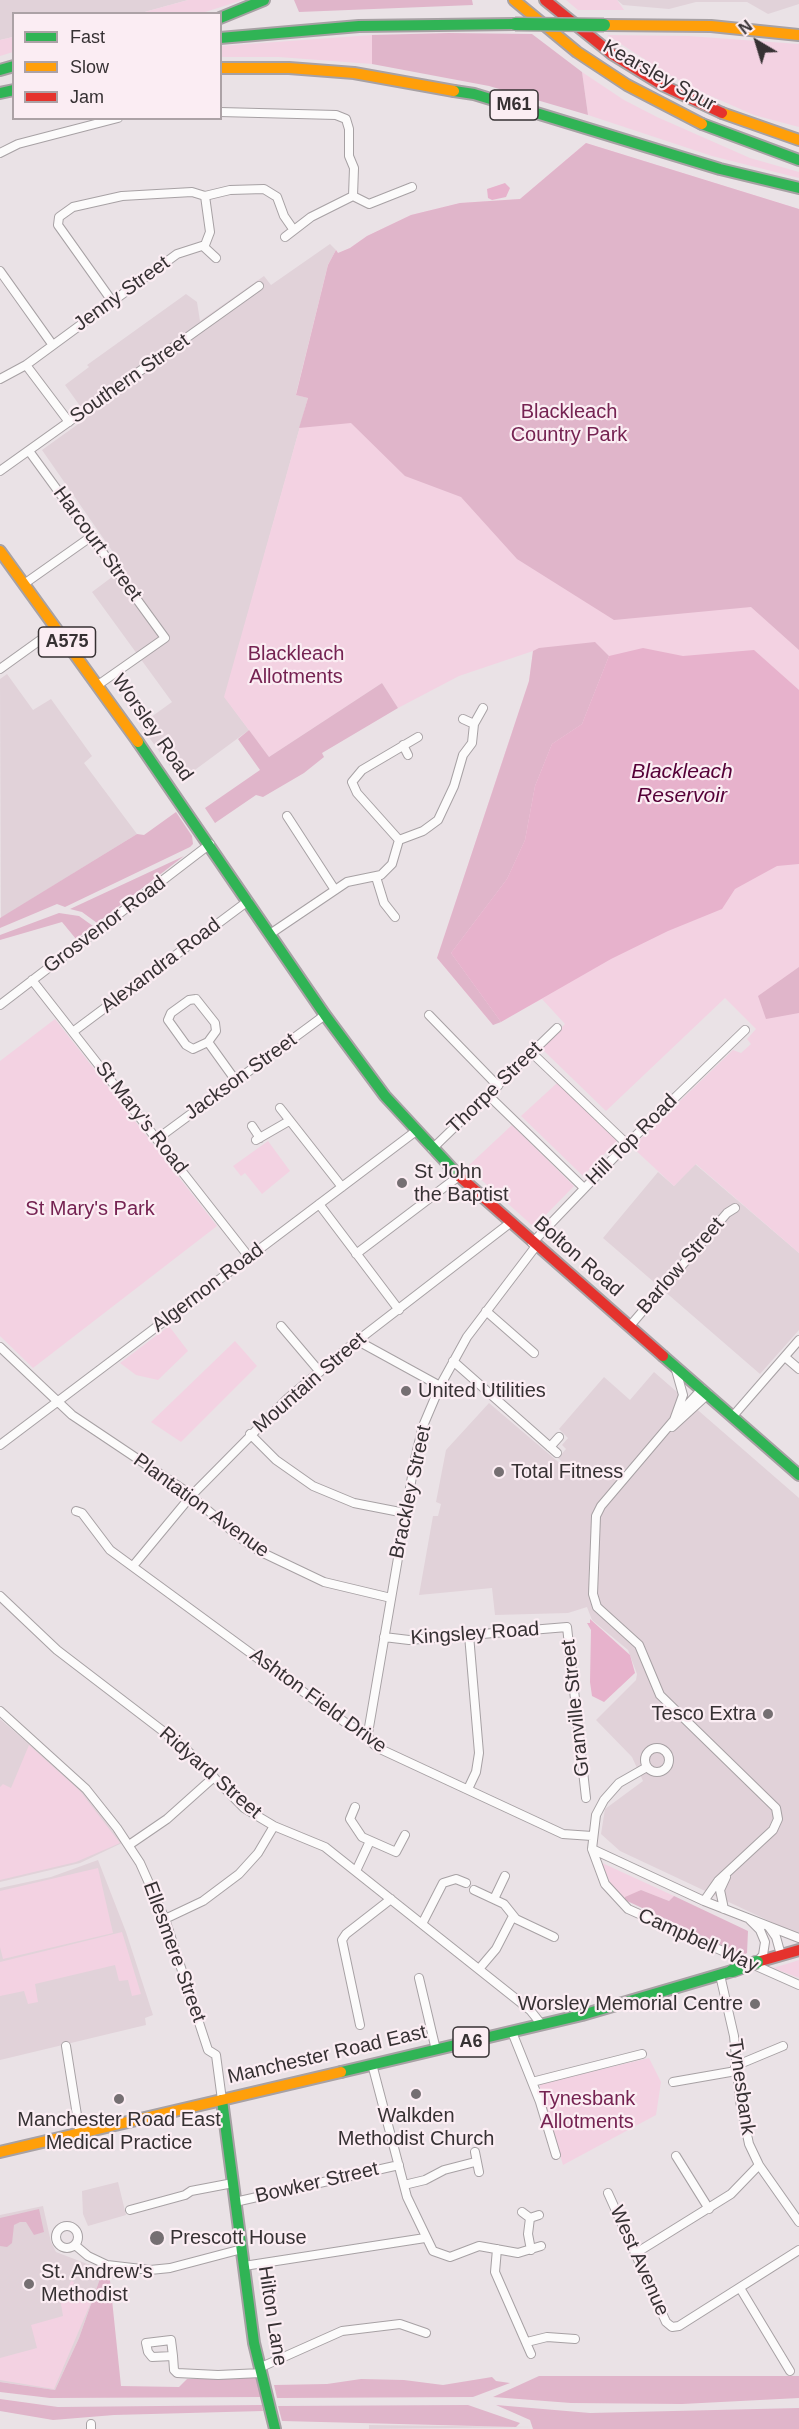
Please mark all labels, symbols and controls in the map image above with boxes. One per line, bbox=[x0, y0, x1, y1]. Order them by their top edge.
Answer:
legend bbox=[12, 12, 222, 120]
north arrow bbox=[727, 12, 787, 72]
text: N bbox=[736, 17, 755, 38]
text: Fast bbox=[70, 27, 105, 47]
street label: Kearsley Spur bbox=[598, 35, 720, 117]
text: Slow bbox=[70, 57, 109, 77]
text: Jam bbox=[70, 87, 104, 107]
road number: M61 bbox=[490, 90, 538, 120]
street label: Jenny Street bbox=[70, 251, 174, 337]
street label: Southern Street bbox=[66, 329, 194, 429]
park label: Blackleach Country Park bbox=[511, 400, 627, 447]
street label: Harcourt Street bbox=[47, 482, 147, 606]
road number: A575 bbox=[38, 627, 96, 657]
park label: Blackleach Allotments bbox=[248, 642, 344, 689]
street label: Worsley Road bbox=[106, 670, 198, 786]
water label: Blackleach Reservoir bbox=[631, 759, 733, 809]
street label: Grosvenor Road bbox=[39, 871, 171, 979]
street label: Alexandra Road bbox=[97, 913, 225, 1019]
street label: Jackson Street bbox=[180, 1028, 302, 1126]
street label: Thorpe Street bbox=[443, 1037, 547, 1139]
street label: St Mary's Road bbox=[90, 1057, 192, 1179]
street label: Hill Top Road bbox=[581, 1089, 683, 1191]
place label: St John the Baptist bbox=[414, 1160, 509, 1207]
marker: St John the Baptist bbox=[395, 1176, 409, 1190]
park label: St Mary's Park bbox=[25, 1197, 155, 1221]
street label: Bolton Road bbox=[529, 1212, 627, 1302]
street label: Barlow Street bbox=[633, 1213, 729, 1319]
street label: Algernon Road bbox=[147, 1238, 269, 1338]
street label: Mountain Street bbox=[249, 1328, 371, 1438]
place label: United Utilities bbox=[418, 1379, 546, 1403]
marker: United Utilities bbox=[399, 1384, 413, 1398]
street label: Brackley Street bbox=[385, 1423, 437, 1561]
street label: Plantation Avenue bbox=[128, 1449, 274, 1563]
place label: Total Fitness bbox=[511, 1460, 623, 1484]
marker: Total Fitness bbox=[492, 1465, 506, 1479]
street label: Kingsley Road bbox=[410, 1618, 540, 1650]
street label: Granville Street bbox=[557, 1638, 595, 1778]
street label: Ashton Field Drive bbox=[245, 1643, 391, 1759]
place label: Tesco Extra bbox=[652, 1702, 756, 1726]
marker: Tesco Extra bbox=[761, 1707, 775, 1721]
street label: Ridyard Street bbox=[154, 1722, 266, 1824]
street label: Ellesmere Street bbox=[137, 1878, 211, 2026]
street label: Campbell Way bbox=[634, 1904, 762, 1978]
place label: Worsley Memorial Centre bbox=[518, 1992, 743, 2016]
marker: Worsley Memorial Centre bbox=[748, 1997, 762, 2011]
street label: Manchester Road East bbox=[225, 2020, 429, 2090]
road number: A6 bbox=[453, 2027, 489, 2057]
street label: Tynesbank bbox=[722, 2037, 760, 2137]
marker: Walkden Methodist Church bbox=[409, 2087, 423, 2101]
park label: Tynesbank Allotments bbox=[539, 2087, 635, 2134]
marker: Manchester Road East Medical Practice bbox=[112, 2092, 126, 2106]
place label: Walkden Methodist Church bbox=[338, 2104, 494, 2151]
place label: Manchester Road East Medical Practice bbox=[17, 2108, 221, 2155]
street label: Bowker Street bbox=[253, 2157, 381, 2209]
street label: West Avenue bbox=[604, 2202, 674, 2320]
place label: Prescott House bbox=[170, 2226, 307, 2250]
marker: Prescott House bbox=[148, 2229, 166, 2247]
place label: St. Andrew's Methodist bbox=[41, 2260, 153, 2307]
street label: Hilton Lane bbox=[252, 2264, 292, 2368]
marker: St. Andrew's Methodist bbox=[22, 2277, 36, 2291]

